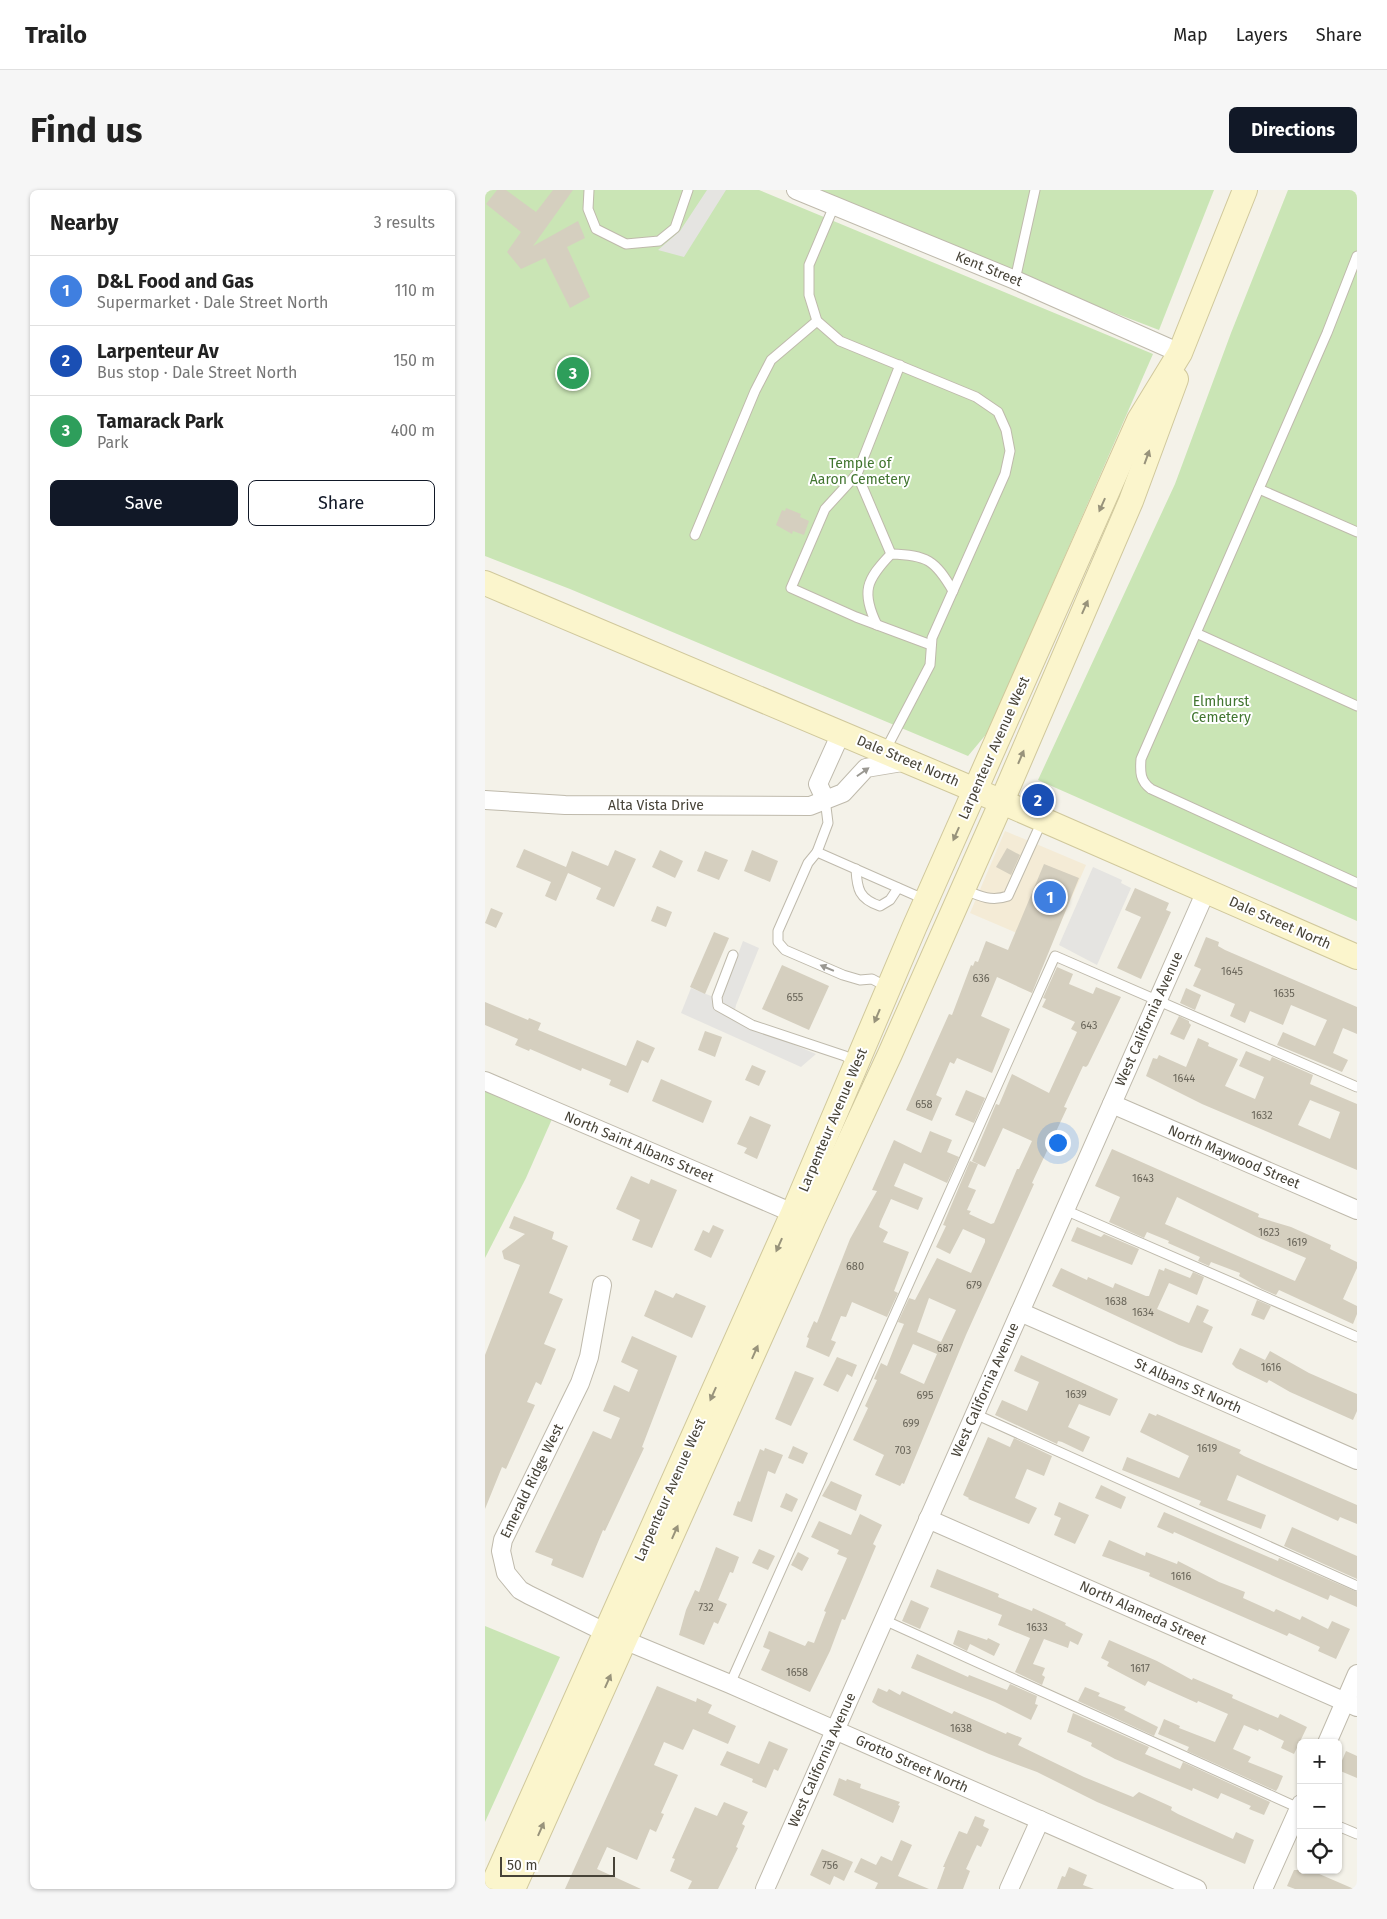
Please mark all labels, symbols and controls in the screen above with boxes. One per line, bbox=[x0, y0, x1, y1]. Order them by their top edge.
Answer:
text: Trailo bbox=[25, 21, 87, 49]
text: Map bbox=[1173, 24, 1208, 46]
text: Layers bbox=[1236, 24, 1288, 46]
text: Share bbox=[1316, 24, 1362, 46]
button: Directions bbox=[1229, 107, 1357, 153]
text: Find us bbox=[30, 109, 142, 151]
text: Nearby bbox=[50, 210, 118, 236]
text: 3 results bbox=[374, 213, 435, 232]
street label: Kent Street bbox=[953, 248, 1026, 290]
text: D&L Food and Gas bbox=[97, 270, 254, 293]
text: 1 bbox=[62, 281, 70, 300]
text: 110 m bbox=[394, 281, 435, 300]
text: Supermarket · Dale Street North bbox=[97, 293, 328, 312]
text: Larpenteur Av bbox=[97, 340, 219, 363]
text: 2 bbox=[62, 351, 70, 370]
text: 150 m bbox=[393, 351, 435, 370]
pin: 3 bbox=[557, 354, 589, 392]
text: Bus stop · Dale Street North bbox=[97, 363, 297, 382]
text: Tamarack Park bbox=[97, 410, 224, 433]
text: 3 bbox=[62, 421, 70, 440]
text: 400 m bbox=[391, 421, 435, 440]
text: Park bbox=[97, 433, 129, 452]
one-way arrow bbox=[1144, 450, 1151, 465]
park label: Temple of Aaron Cemetery bbox=[810, 455, 910, 488]
button: Save bbox=[50, 480, 238, 526]
button: Share bbox=[248, 480, 435, 526]
one-way arrow bbox=[1097, 498, 1105, 512]
one-way arrow bbox=[1081, 600, 1089, 614]
street label: Larpenteur Avenue West bbox=[955, 673, 1034, 822]
park label: Elmhurst Cemetery bbox=[1191, 693, 1251, 726]
street label: Dale Street North bbox=[854, 732, 962, 790]
one-way arrow bbox=[1017, 749, 1025, 764]
one-way arrow bbox=[856, 767, 869, 777]
pin: 2 bbox=[1022, 781, 1054, 819]
street label: Alta Vista Drive bbox=[608, 797, 704, 814]
one-way arrow bbox=[951, 827, 959, 841]
pin: 1 bbox=[1034, 878, 1066, 916]
street label: Dale Street North bbox=[1226, 893, 1334, 953]
street label: West California Avenue bbox=[1112, 949, 1186, 1089]
one-way arrow bbox=[820, 963, 834, 971]
house number: 1645 bbox=[1221, 965, 1243, 978]
house number: 636 bbox=[972, 972, 990, 985]
house number: 1635 bbox=[1273, 987, 1295, 1000]
house number: 655 bbox=[787, 991, 804, 1004]
one-way arrow bbox=[873, 1009, 881, 1023]
house number: 643 bbox=[1080, 1019, 1098, 1032]
street label: Larpenteur Avenue West bbox=[795, 1045, 871, 1194]
house number: 1644 bbox=[1173, 1072, 1195, 1085]
house number: 658 bbox=[915, 1098, 933, 1111]
street label: North Saint Albans Street bbox=[562, 1108, 717, 1187]
house number: 1632 bbox=[1251, 1109, 1273, 1122]
street label: North Maywood Street bbox=[1165, 1121, 1303, 1193]
your location bbox=[1045, 1130, 1071, 1156]
house number: 1643 bbox=[1132, 1172, 1154, 1185]
house number: 1623 bbox=[1258, 1226, 1280, 1239]
house number: 1619 bbox=[1287, 1236, 1308, 1249]
one-way arrow bbox=[775, 1238, 783, 1252]
house number: 680 bbox=[846, 1260, 864, 1273]
house number: 679 bbox=[966, 1279, 982, 1292]
house number: 1638 bbox=[1105, 1295, 1127, 1308]
house number: 1634 bbox=[1132, 1306, 1154, 1319]
street label: West California Avenue bbox=[948, 1320, 1022, 1460]
house number: 687 bbox=[937, 1342, 953, 1355]
one-way arrow bbox=[751, 1345, 759, 1359]
street label: St Albans St North bbox=[1132, 1355, 1244, 1417]
house number: 1616 bbox=[1261, 1361, 1281, 1374]
one-way arrow bbox=[709, 1387, 717, 1401]
house number: 1639 bbox=[1065, 1388, 1087, 1401]
house number: 695 bbox=[917, 1389, 934, 1402]
street label: Larpenteur Avenue West bbox=[631, 1415, 710, 1564]
house number: 699 bbox=[902, 1417, 920, 1430]
street label: Emerald Ridge West bbox=[497, 1420, 568, 1541]
house number: 1619 bbox=[1197, 1442, 1218, 1455]
house number: 703 bbox=[895, 1444, 911, 1457]
one-way arrow bbox=[671, 1525, 679, 1539]
house number: 1616 bbox=[1171, 1570, 1191, 1583]
street label: North Alameda Street bbox=[1077, 1577, 1210, 1649]
house number: 732 bbox=[698, 1601, 714, 1614]
house number: 1633 bbox=[1026, 1621, 1048, 1634]
house number: 1617 bbox=[1130, 1662, 1150, 1675]
house number: 1658 bbox=[786, 1666, 808, 1679]
one-way arrow bbox=[605, 1674, 613, 1688]
street label: West California Avenue bbox=[785, 1690, 859, 1830]
house number: 1638 bbox=[950, 1722, 972, 1735]
street label: Grotto Street North bbox=[853, 1731, 971, 1797]
map controls bbox=[1297, 1739, 1342, 1874]
button: + bbox=[1297, 1739, 1342, 1784]
button: − bbox=[1297, 1784, 1342, 1829]
one-way arrow bbox=[537, 1822, 545, 1836]
button: locate bbox=[1297, 1829, 1342, 1874]
scale bar bbox=[500, 1854, 615, 1877]
text: 50 m bbox=[507, 1857, 538, 1874]
house number: 756 bbox=[822, 1859, 838, 1872]

